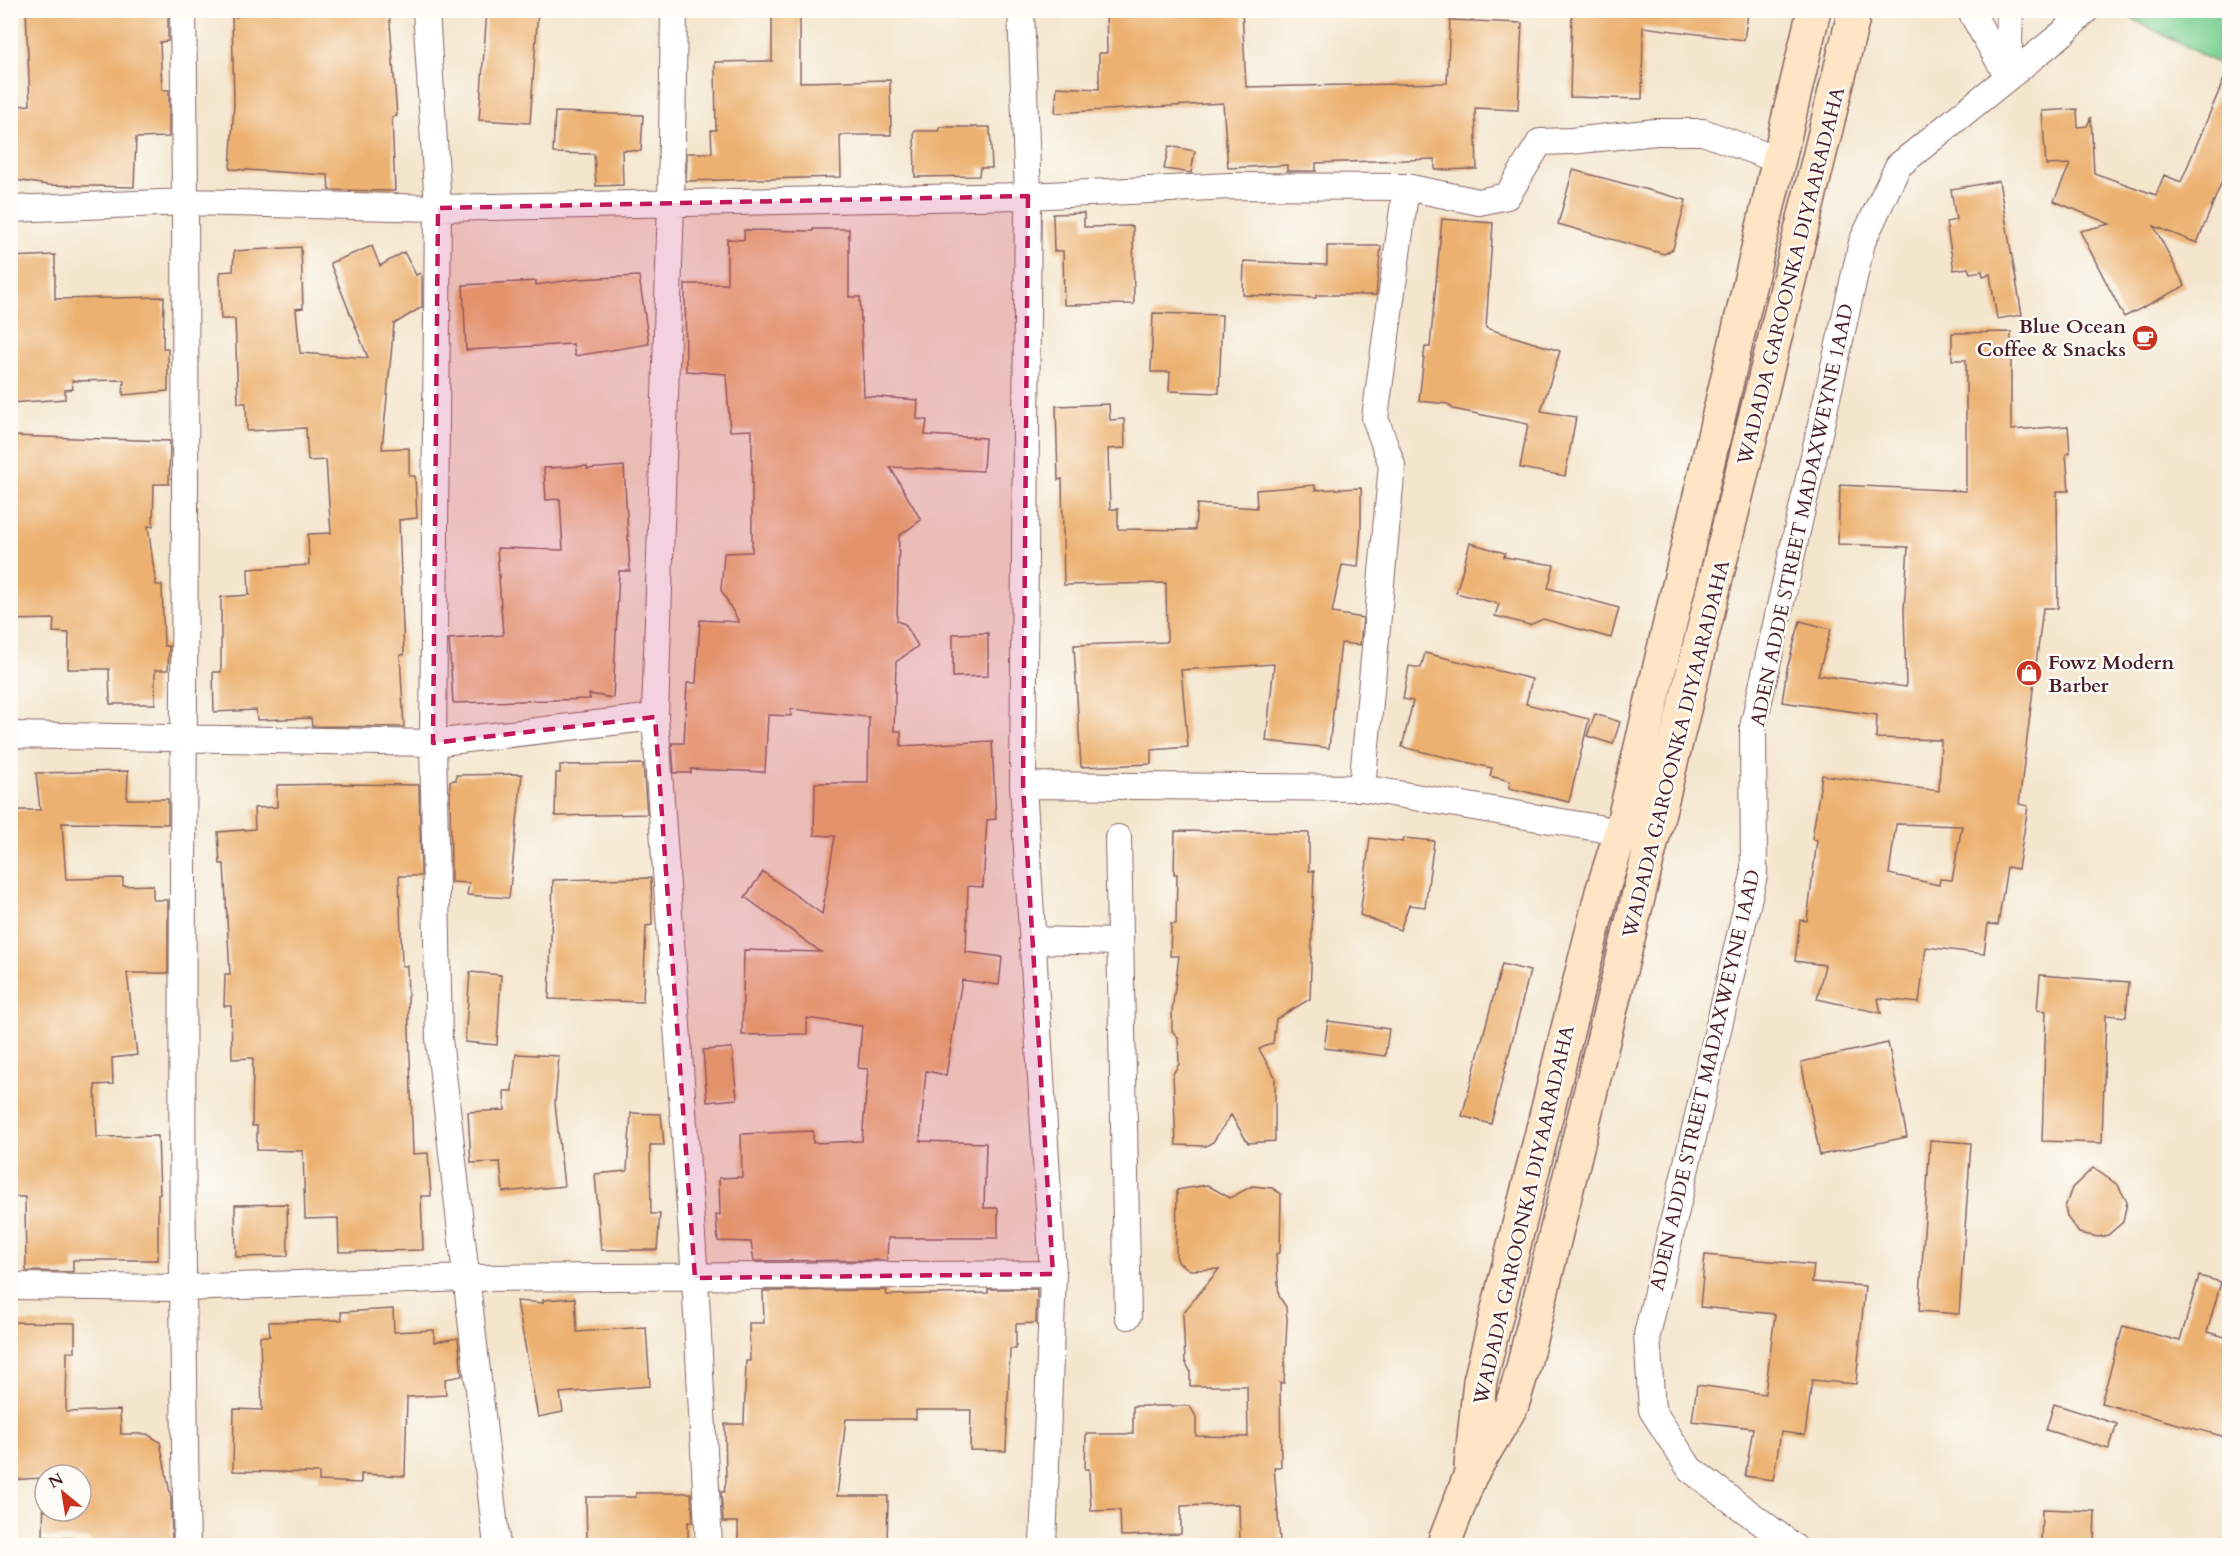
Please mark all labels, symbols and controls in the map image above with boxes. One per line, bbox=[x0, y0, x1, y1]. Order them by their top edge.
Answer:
street label: WADADA GAROONKA DIYAARADAHA bbox=[1731, 83, 1851, 469]
street label: ADEN ADDE STREET MADAXWEYNE 1AAD bbox=[1744, 301, 1860, 729]
place label: Blue Ocean Coffee & Snacks bbox=[1977, 313, 2126, 363]
cafe icon: Blue Ocean Coffee & Snacks bbox=[2130, 323, 2160, 353]
street label: WADADA GAROONKA DIYAARADAHA bbox=[1616, 556, 1736, 942]
place label: Fowz Modern Barber bbox=[2048, 649, 2174, 699]
shop icon: Fowz Modern Barber bbox=[2014, 658, 2044, 688]
street label: ADEN ADDE STREET MADAXWEYNE 1AAD bbox=[1643, 867, 1767, 1293]
street label: WADADA GAROONKA DIYAARADAHA bbox=[1467, 1022, 1581, 1408]
north arrow bbox=[33, 1463, 93, 1523]
text: N bbox=[44, 1468, 68, 1494]

